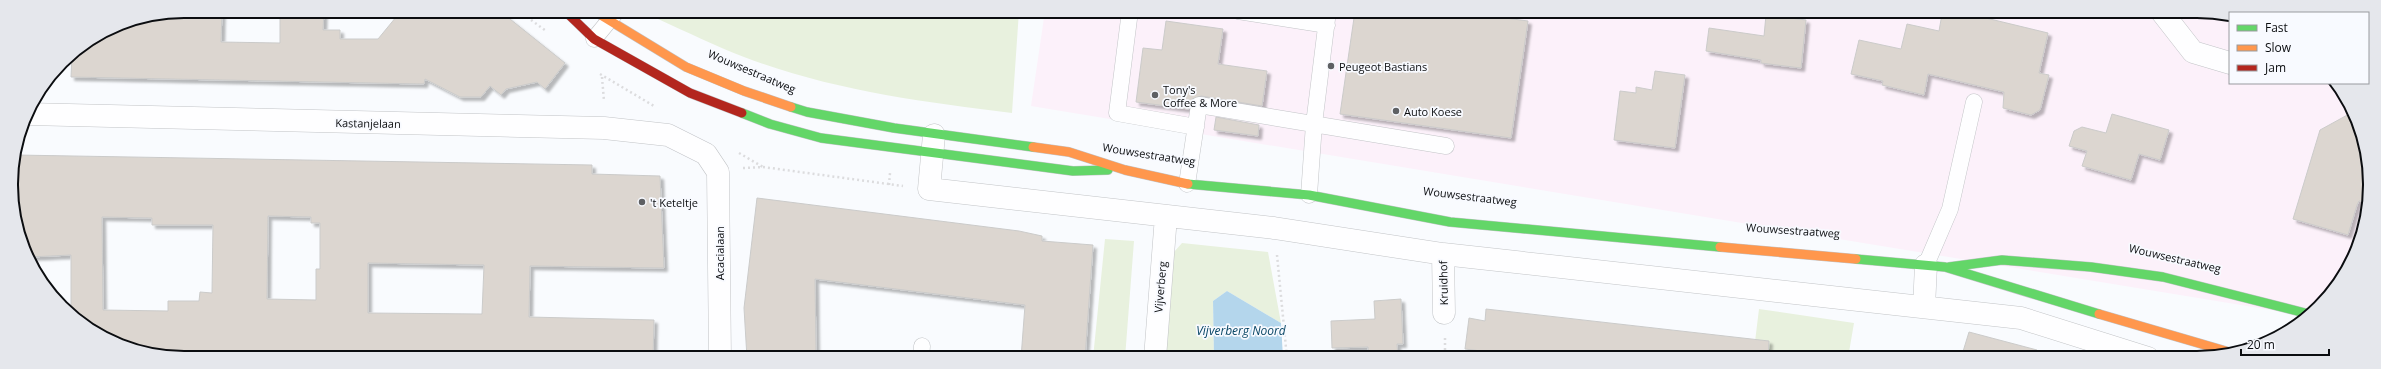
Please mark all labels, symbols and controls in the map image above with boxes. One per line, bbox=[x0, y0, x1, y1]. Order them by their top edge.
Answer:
legend bbox=[2229, 12, 2369, 84]
text: Fast bbox=[2265, 19, 2288, 36]
text: Slow bbox=[2265, 39, 2292, 56]
street label: Wouwsestraatweg bbox=[706, 46, 798, 96]
place label: Peugeot Bastians bbox=[1339, 59, 1427, 74]
text: Jam bbox=[2264, 59, 2286, 76]
marker: Peugeot Bastians bbox=[1326, 61, 1336, 71]
place label: Tony's Coffee & More bbox=[1163, 82, 1237, 110]
marker: Tony's Coffee & More bbox=[1150, 90, 1160, 100]
place label: Auto Koese bbox=[1404, 104, 1462, 119]
marker: Auto Koese bbox=[1391, 106, 1401, 116]
street label: Kastanjelaan bbox=[335, 115, 401, 131]
street label: Wouwsestraatweg bbox=[1101, 139, 1197, 169]
street label: Wouwsestraatweg bbox=[1422, 183, 1518, 209]
place label: 't Keteltje bbox=[650, 195, 698, 210]
marker: 't Keteltje bbox=[637, 197, 647, 207]
street label: Wouwsestraatweg bbox=[1746, 219, 1840, 241]
street label: Acacialaan bbox=[712, 226, 727, 280]
street label: Wouwsestraatweg bbox=[2128, 240, 2222, 276]
street label: Kruidhof bbox=[1435, 259, 1451, 305]
street label: Vijverberg bbox=[1150, 261, 1170, 313]
water label: Vijverberg Noord bbox=[1196, 322, 1287, 339]
scale bar bbox=[2241, 331, 2329, 357]
text: 20 m bbox=[2247, 336, 2275, 353]

